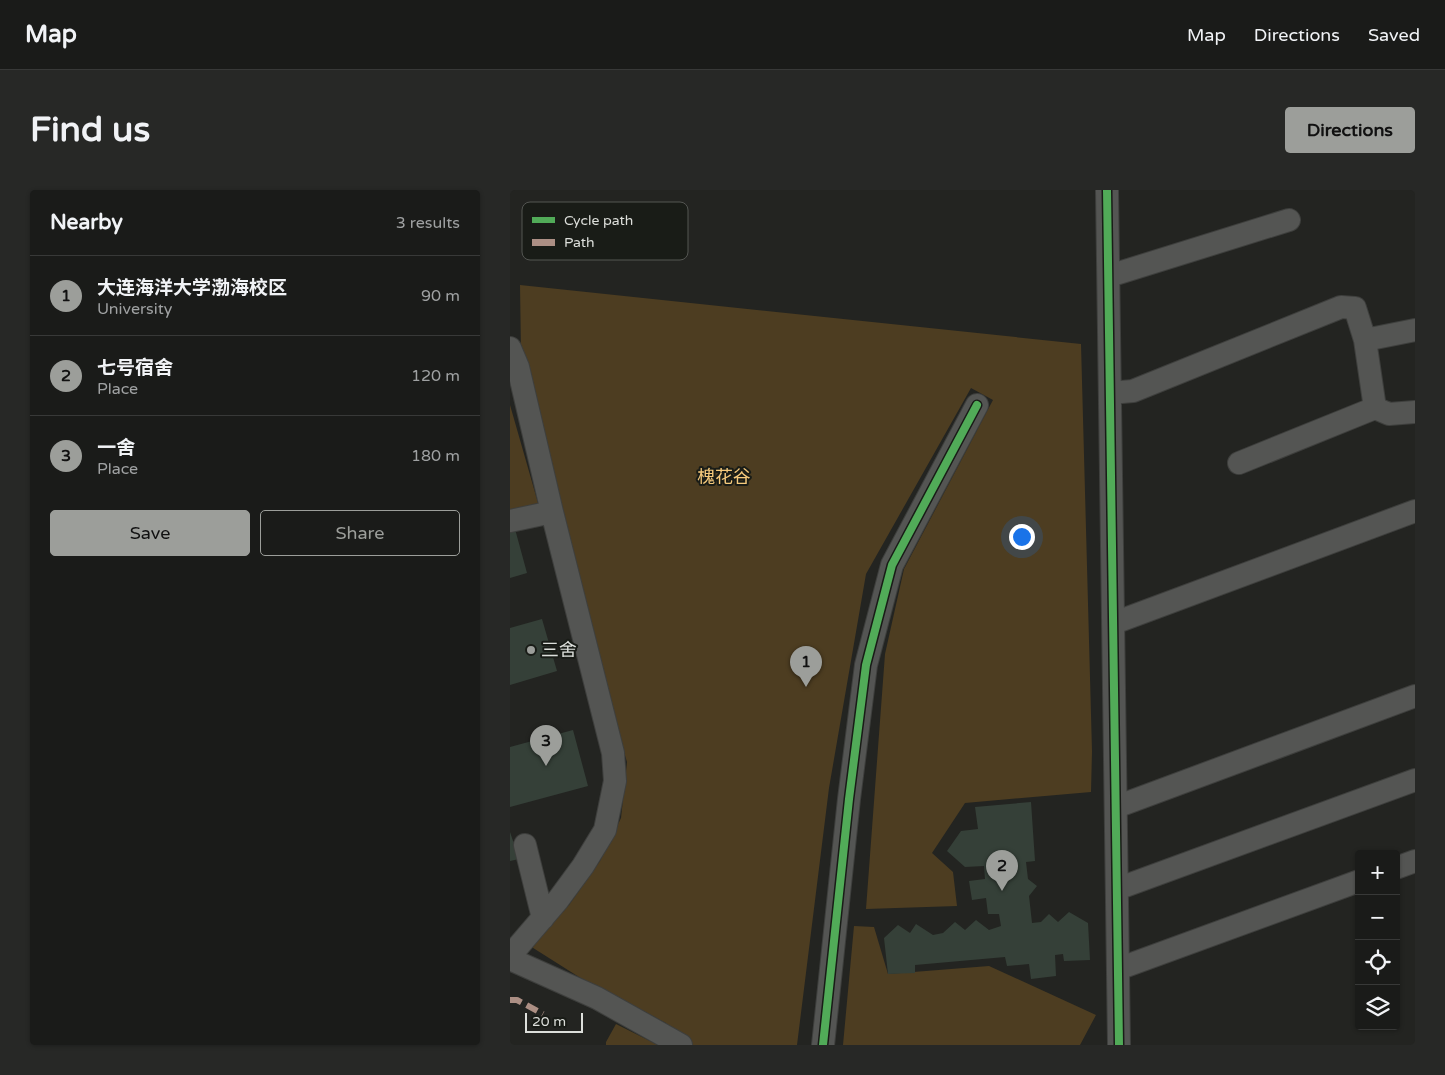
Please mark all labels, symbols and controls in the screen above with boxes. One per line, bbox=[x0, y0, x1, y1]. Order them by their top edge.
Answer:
text: Map bbox=[25, 20, 77, 49]
text: Map bbox=[1187, 24, 1226, 46]
text: Directions bbox=[1254, 24, 1340, 46]
text: Saved bbox=[1368, 24, 1420, 46]
button: Directions bbox=[1285, 107, 1415, 153]
text: Find us bbox=[30, 109, 150, 151]
legend bbox=[522, 202, 688, 260]
text: Nearby bbox=[50, 210, 123, 235]
text: Cycle path bbox=[564, 212, 633, 229]
text: 3 results bbox=[396, 213, 460, 233]
text: Path bbox=[564, 234, 595, 251]
text: 大连海洋大学渤海校区 bbox=[97, 277, 287, 299]
text: 1 bbox=[61, 286, 71, 306]
text: 90 m bbox=[421, 286, 460, 306]
text: University bbox=[97, 299, 172, 319]
text: 七号宿舍 bbox=[97, 357, 173, 379]
text: 2 bbox=[61, 366, 71, 386]
text: 120 m bbox=[411, 366, 460, 386]
text: Place bbox=[97, 379, 138, 399]
text: 一舍 bbox=[97, 437, 135, 459]
text: 3 bbox=[61, 446, 71, 466]
text: 180 m bbox=[411, 446, 460, 466]
text: Place bbox=[97, 459, 138, 479]
park label: 槐花谷 bbox=[697, 466, 751, 488]
button: Save bbox=[50, 510, 250, 556]
button: Share bbox=[260, 510, 460, 556]
your location bbox=[1009, 524, 1035, 550]
place label: 三舍 bbox=[541, 639, 577, 661]
marker: 三舍 bbox=[525, 644, 537, 656]
pin: 1 bbox=[790, 646, 822, 687]
pin: 3 bbox=[530, 725, 562, 766]
pin: 2 bbox=[986, 850, 1018, 891]
map controls bbox=[1355, 850, 1400, 1030]
button: + bbox=[1355, 850, 1400, 895]
button: − bbox=[1355, 895, 1400, 940]
button: locate bbox=[1355, 940, 1400, 985]
button: layers bbox=[1355, 985, 1400, 1030]
scale bar bbox=[525, 1010, 582, 1033]
text: 20 m bbox=[532, 1013, 566, 1030]

